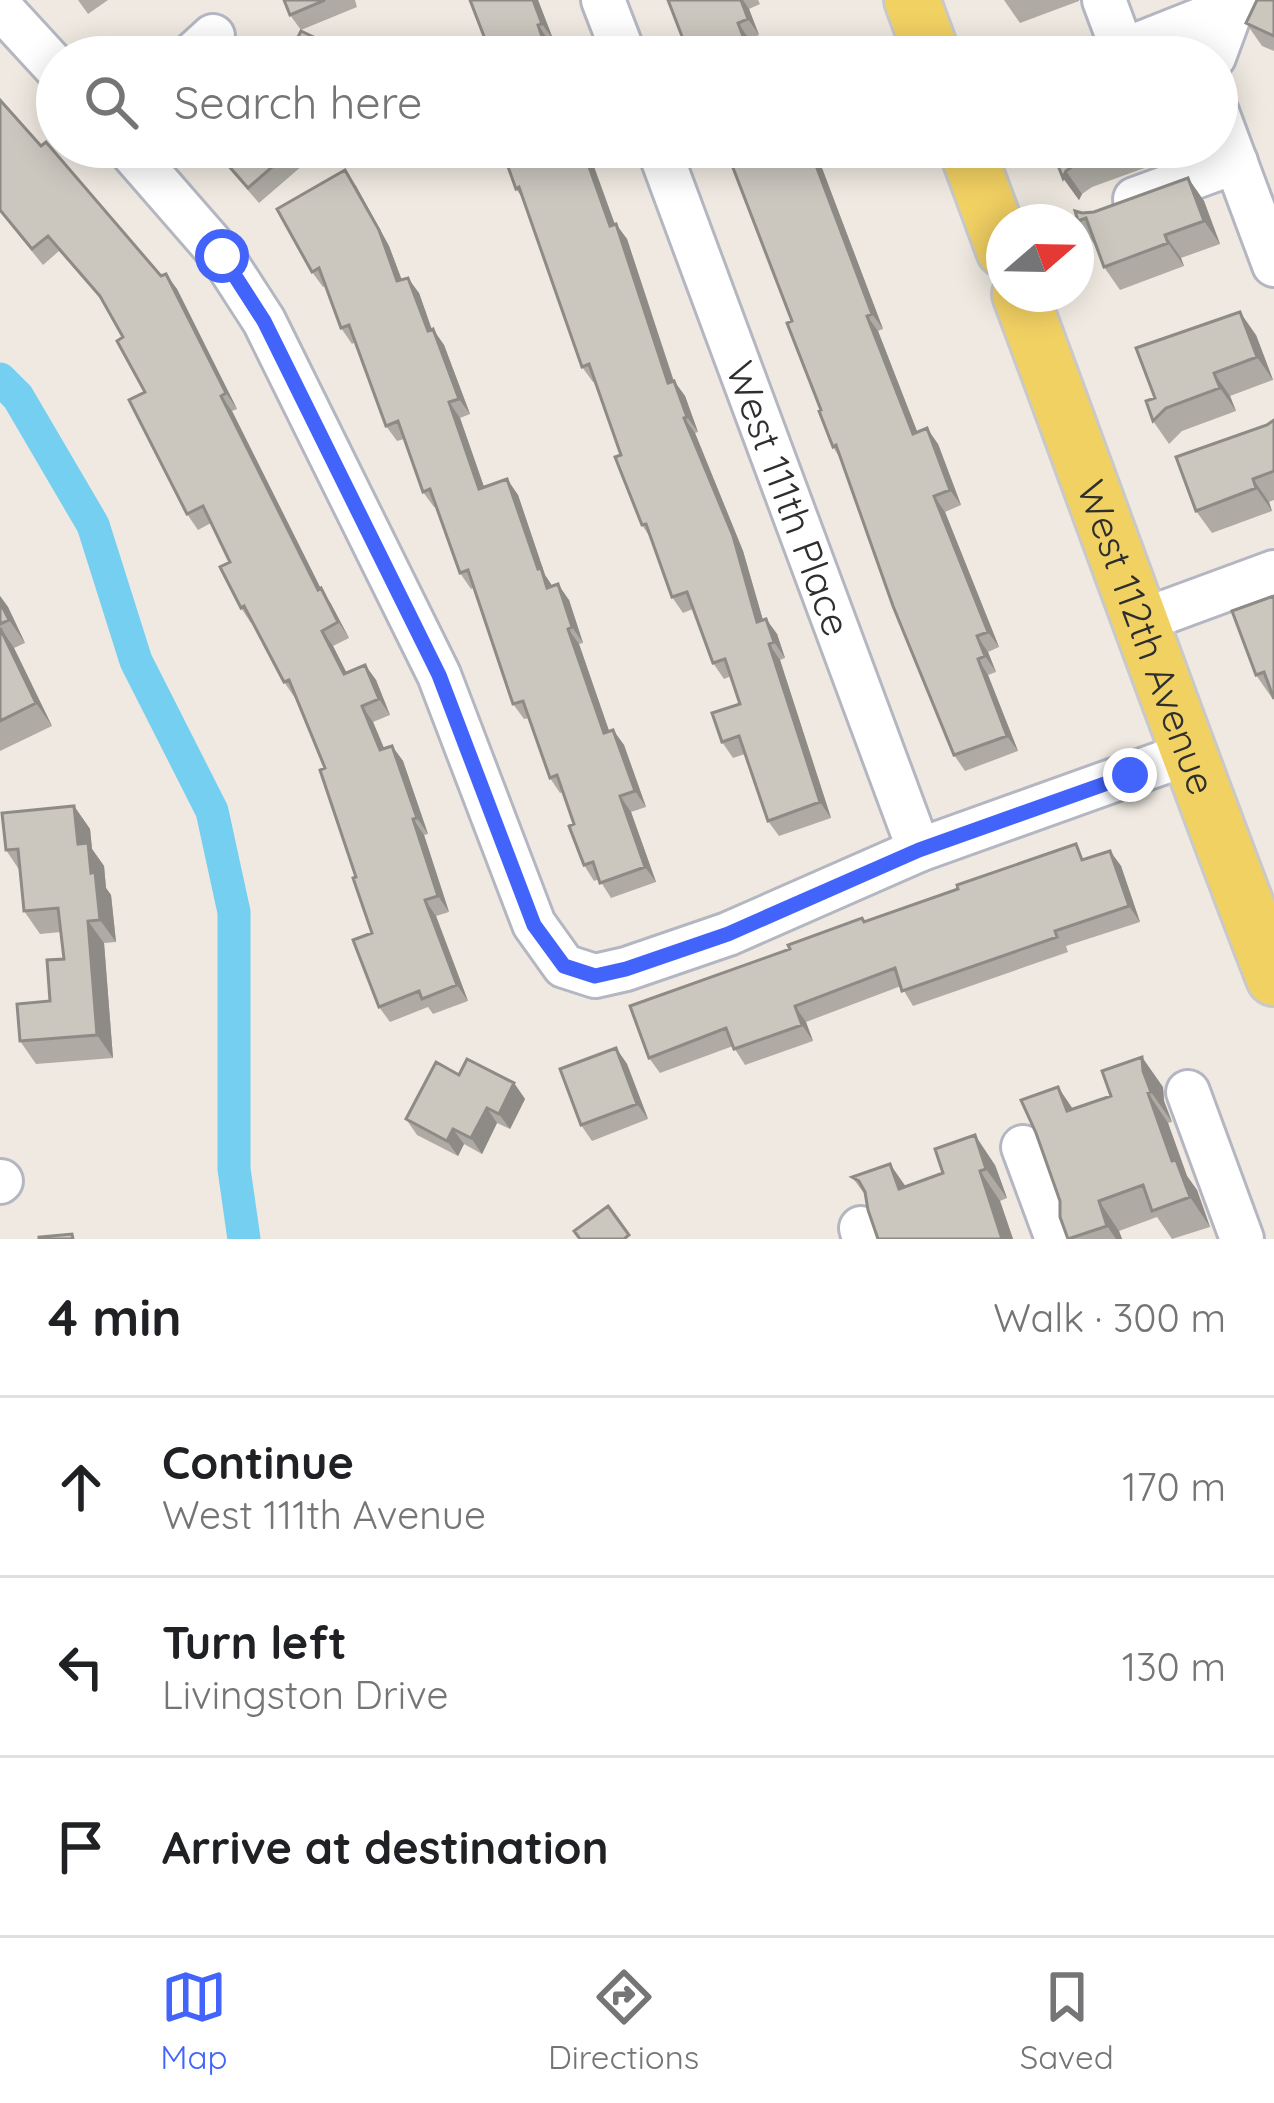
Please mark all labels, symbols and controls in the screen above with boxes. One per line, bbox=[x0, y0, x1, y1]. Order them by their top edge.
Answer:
search box bbox=[36, 36, 1238, 168]
icon: search bbox=[78, 69, 144, 135]
text: Search here bbox=[174, 74, 422, 130]
north arrow bbox=[986, 204, 1094, 312]
route start bbox=[195, 229, 249, 283]
street label: West 111th Place bbox=[716, 354, 862, 642]
street label: West 112th Avenue bbox=[1067, 473, 1227, 801]
route end bbox=[1103, 748, 1157, 802]
text: 4 min bbox=[48, 1285, 182, 1349]
text: Walk · 300 m bbox=[993, 1293, 1226, 1342]
text: Continue bbox=[162, 1434, 354, 1490]
icon: ahead bbox=[48, 1454, 114, 1520]
text: 170 m bbox=[1122, 1462, 1226, 1511]
text: West 111th Avenue bbox=[162, 1490, 486, 1539]
text: Turn left bbox=[162, 1614, 347, 1670]
icon: left bbox=[48, 1634, 114, 1700]
text: 130 m bbox=[1122, 1642, 1226, 1691]
text: Livingston Drive bbox=[162, 1670, 449, 1719]
icon: arrive bbox=[48, 1814, 114, 1880]
text: Arrive at destination bbox=[162, 1819, 608, 1875]
tab: Map bbox=[160, 1964, 228, 2077]
tab: Directions bbox=[548, 1964, 699, 2077]
tab: Saved bbox=[1020, 1964, 1114, 2077]

